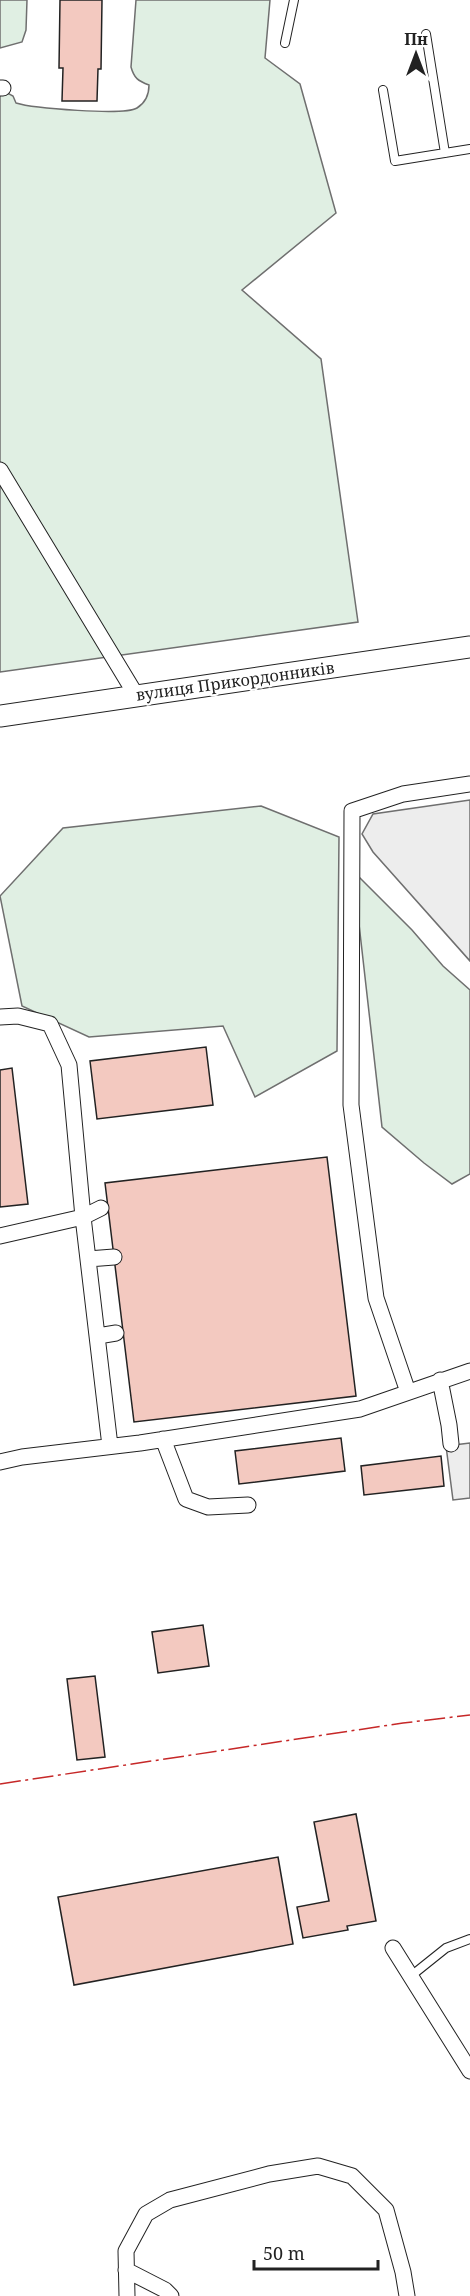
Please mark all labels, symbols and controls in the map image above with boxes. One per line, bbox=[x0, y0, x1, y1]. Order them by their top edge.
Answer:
north arrow bbox=[386, 24, 446, 84]
text: Пн bbox=[404, 28, 428, 50]
street label: вулиця Прикордонників bbox=[134, 656, 336, 706]
scale bar bbox=[254, 2233, 378, 2271]
text: 50 m bbox=[263, 2241, 305, 2265]

